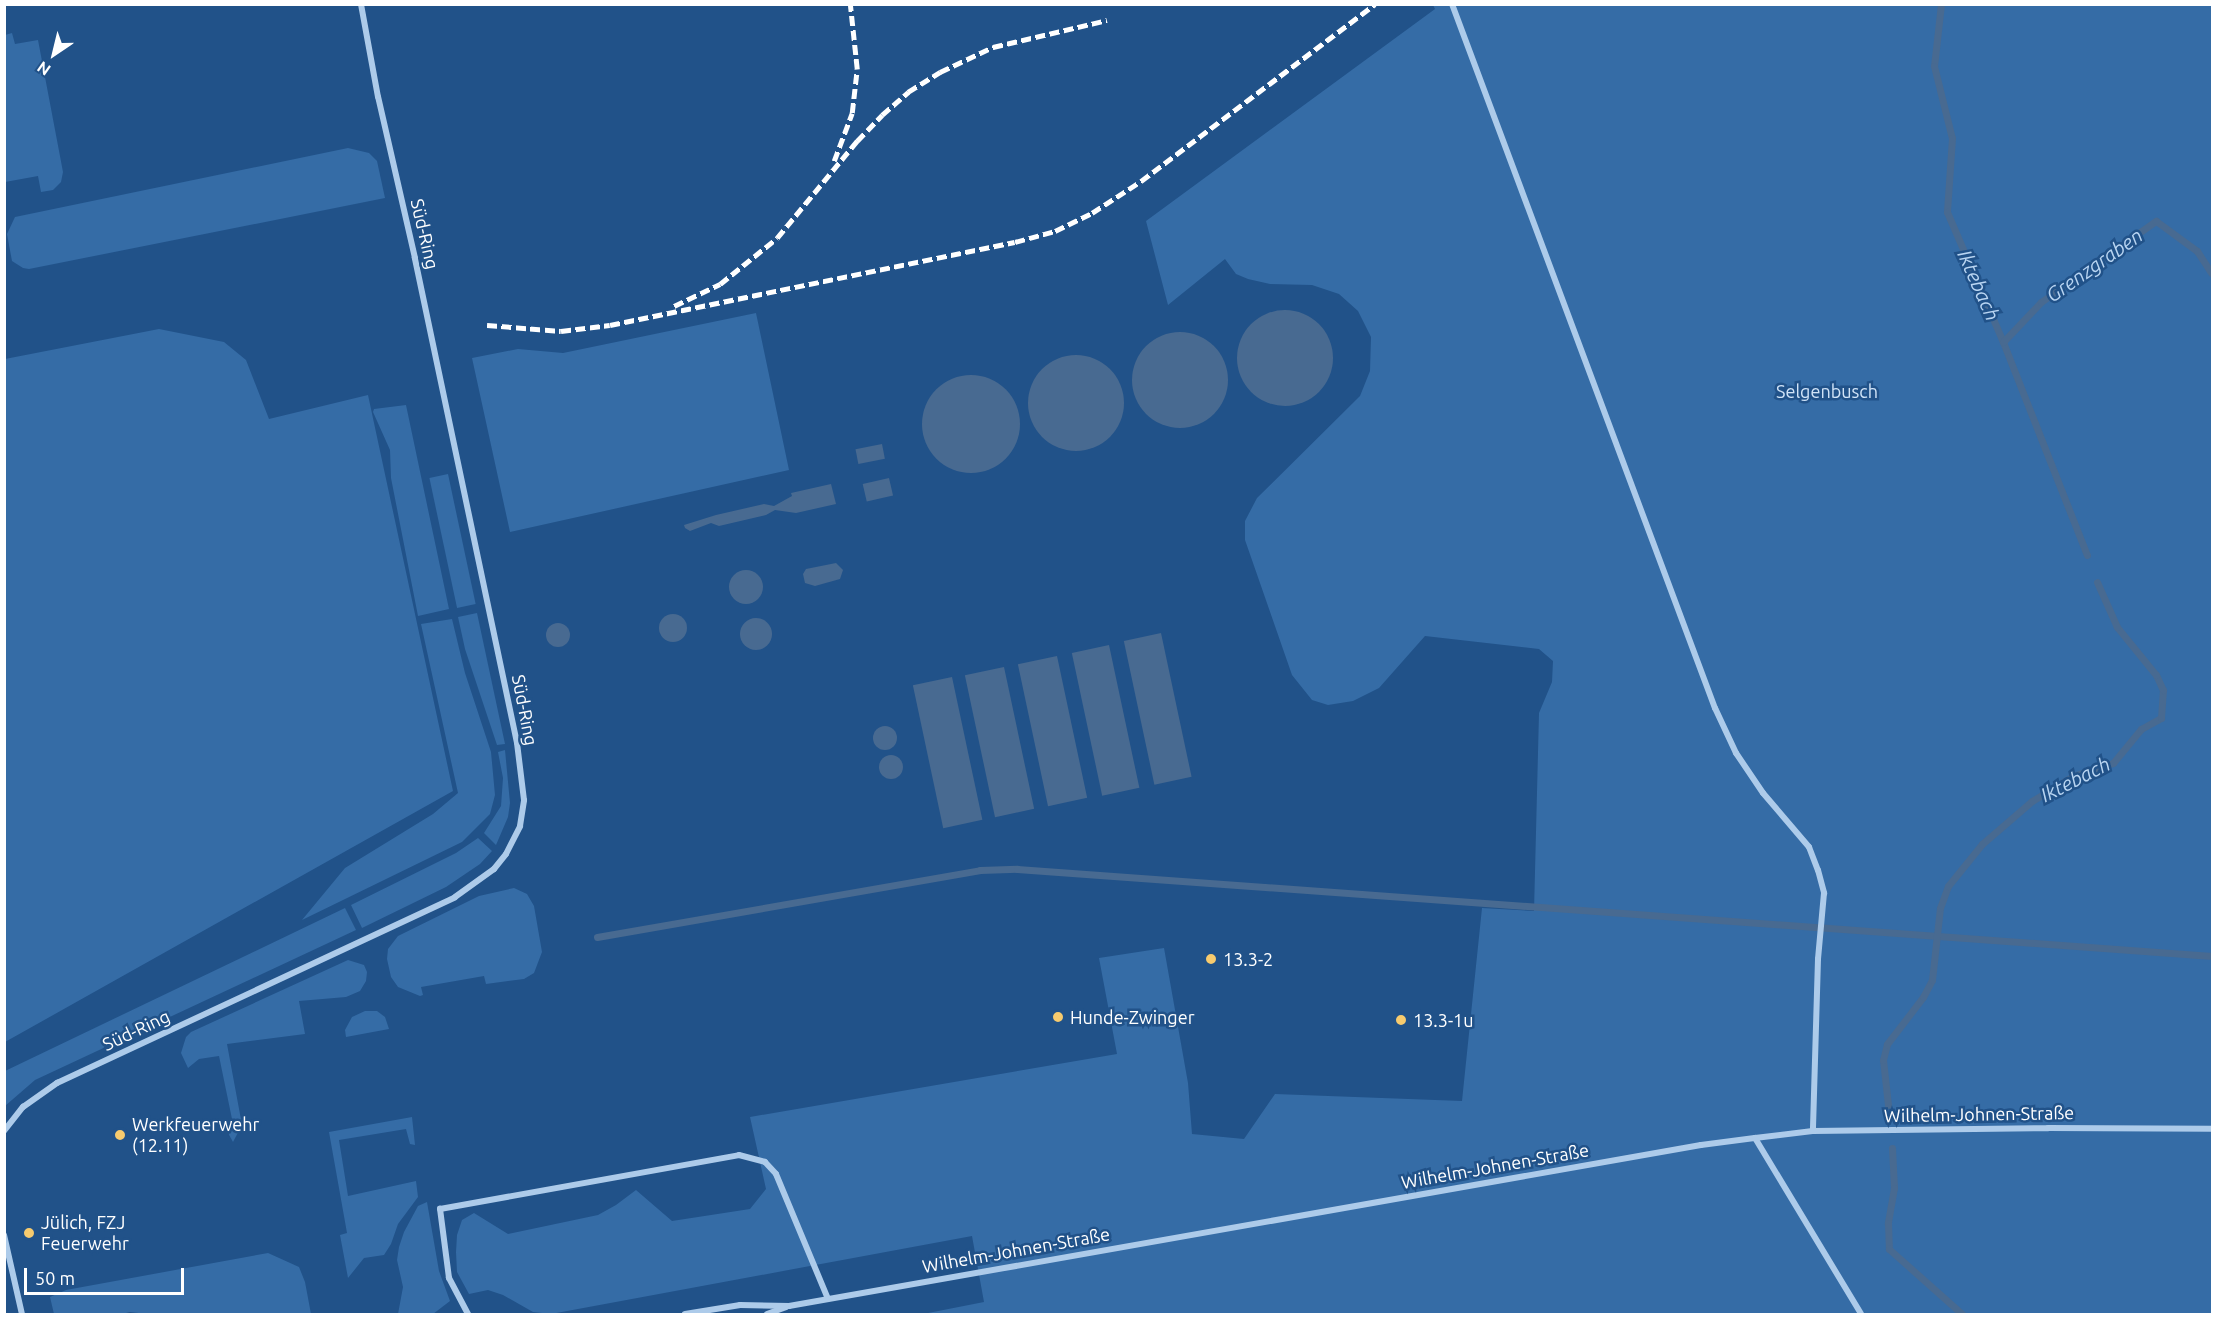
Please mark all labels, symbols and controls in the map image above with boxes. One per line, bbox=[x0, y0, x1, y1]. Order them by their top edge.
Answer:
north arrow bbox=[24, 24, 84, 84]
text: N bbox=[34, 58, 54, 80]
street label: Süd-Ring bbox=[406, 197, 444, 271]
water label: Grenzgraben bbox=[2041, 223, 2147, 307]
water label: Iktebach bbox=[1953, 246, 2005, 324]
park label: Selgenbusch bbox=[1776, 380, 1878, 402]
street label: Süd-Ring bbox=[508, 673, 542, 747]
water label: Iktebach bbox=[2036, 751, 2114, 807]
place label: 13.3-2 bbox=[1223, 948, 1273, 970]
marker: 13.3-2 bbox=[1204, 952, 1218, 966]
street label: Süd-Ring bbox=[99, 1005, 173, 1055]
place label: Hunde-Zwinger bbox=[1070, 1006, 1194, 1028]
place label: 13.3-1u bbox=[1413, 1009, 1474, 1031]
marker: Hunde-Zwinger bbox=[1051, 1010, 1065, 1024]
marker: 13.3-1u bbox=[1394, 1013, 1408, 1027]
street label: Wilhelm-Johnen-Straße bbox=[1884, 1102, 2074, 1126]
place label: Werkfeuerwehr (12.11) bbox=[132, 1114, 259, 1156]
marker: Werkfeuerwehr (12.11) bbox=[113, 1128, 127, 1142]
street label: Wilhelm-Johnen-Straße bbox=[1399, 1139, 1591, 1193]
place label: Jülich, FZJ Feuerwehr bbox=[41, 1212, 129, 1254]
street label: Wilhelm-Johnen-Straße bbox=[920, 1223, 1112, 1277]
marker: Jülich, FZJ Feuerwehr bbox=[22, 1226, 36, 1240]
scale bar bbox=[27, 1256, 188, 1294]
text: 50 m bbox=[35, 1268, 75, 1288]

